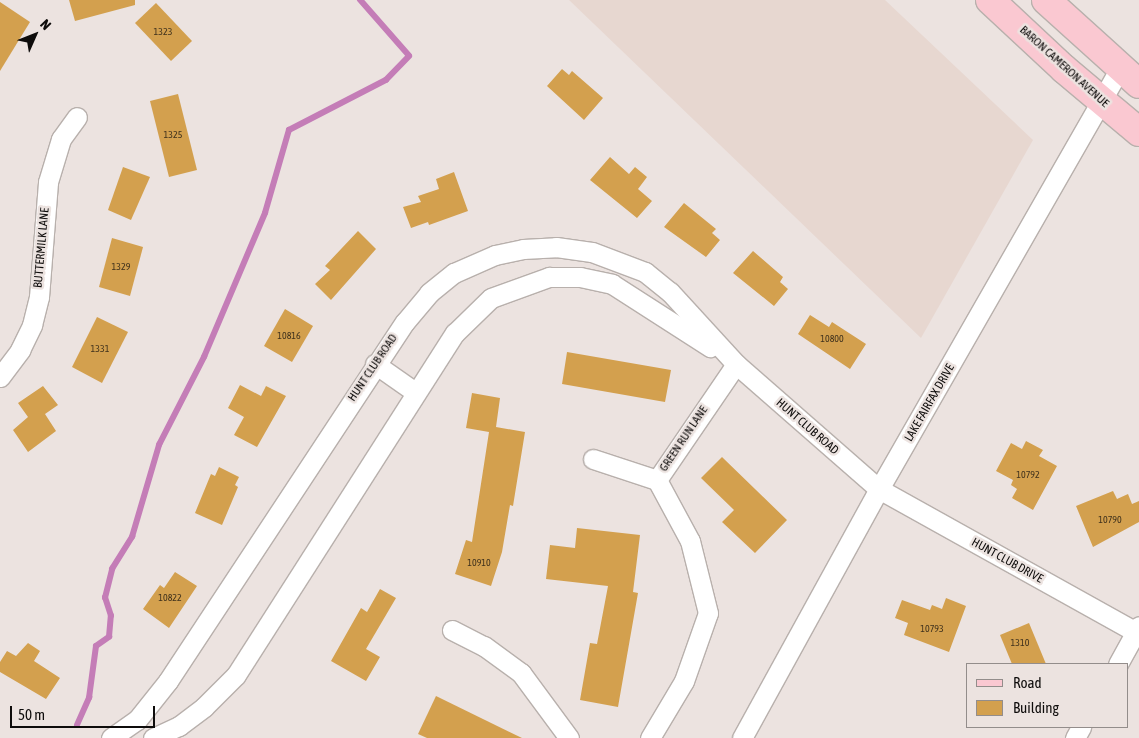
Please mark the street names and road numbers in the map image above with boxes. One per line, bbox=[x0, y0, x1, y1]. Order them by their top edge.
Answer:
street label: BARON CAMERON AVENUE bbox=[1016, 23, 1112, 111]
street label: BUTTERMILK LANE bbox=[31, 207, 53, 289]
street label: HUNT CLUB ROAD bbox=[345, 332, 401, 404]
street label: LAKE FAIRFAX DRIVE bbox=[902, 362, 958, 444]
street label: HUNT CLUB ROAD bbox=[773, 396, 841, 458]
street label: GREEN RUN LANE bbox=[657, 404, 711, 474]
street label: HUNT CLUB DRIVE bbox=[969, 535, 1045, 587]

